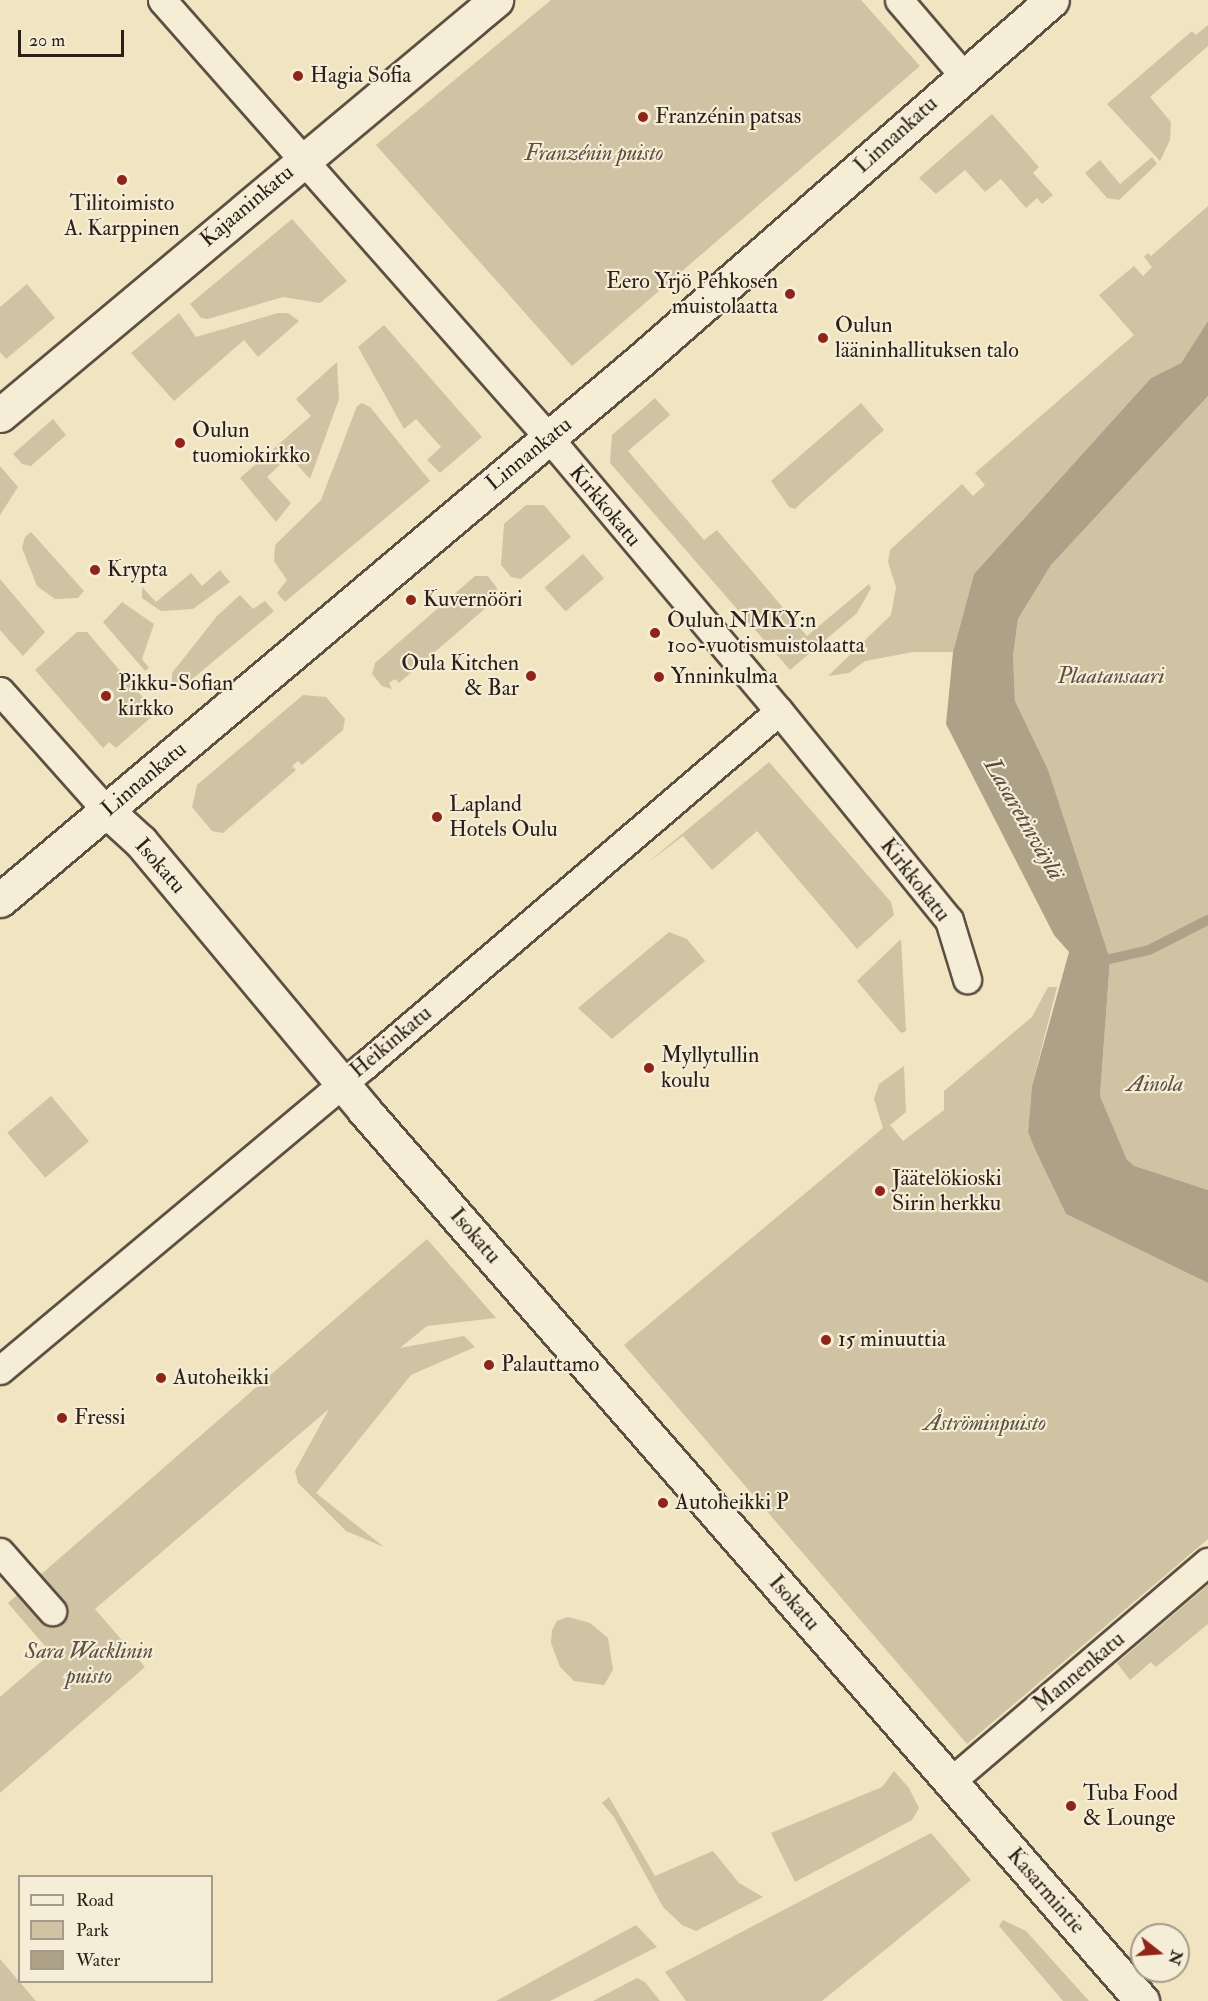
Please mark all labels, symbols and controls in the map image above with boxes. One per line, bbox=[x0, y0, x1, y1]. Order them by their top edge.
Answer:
scale bar bbox=[21, 18, 128, 56]
text: 20 m bbox=[29, 29, 65, 52]
place label: Hagia Sofia bbox=[310, 63, 411, 89]
marker: Hagia Sofia bbox=[291, 69, 305, 83]
street label: Linnankatu bbox=[849, 91, 943, 179]
place label: Franzénin patsas bbox=[655, 104, 801, 130]
marker: Franzénin patsas bbox=[636, 110, 650, 124]
park label: Franzénin puisto bbox=[525, 141, 663, 167]
street label: Kajaaninkatu bbox=[195, 159, 299, 253]
marker: Tilitoimisto A. Karppinen bbox=[115, 173, 129, 187]
place label: Tilitoimisto A. Karppinen bbox=[64, 190, 180, 242]
place label: Eero Yrjö Pehkosen muistolaatta bbox=[606, 268, 778, 320]
marker: Eero Yrjö Pehkosen muistolaatta bbox=[783, 287, 797, 301]
place label: Oulun lääninhallituksen talo bbox=[835, 312, 1019, 364]
marker: Oulun lääninhallituksen talo bbox=[816, 331, 830, 345]
street label: Linnankatu bbox=[481, 411, 577, 497]
place label: Oulun tuomiokirkko bbox=[192, 417, 310, 469]
marker: Oulun tuomiokirkko bbox=[173, 436, 187, 450]
street label: Kirkkokatu bbox=[563, 460, 647, 552]
place label: Krypta bbox=[107, 557, 168, 583]
marker: Krypta bbox=[88, 563, 102, 577]
place label: Kuvernööri bbox=[423, 587, 523, 613]
marker: Kuvernööri bbox=[404, 593, 418, 607]
place label: Oulun NMKY:n 100-vuotismuistolaatta bbox=[667, 607, 865, 658]
marker: Oulun NMKY:n 100-vuotismuistolaatta bbox=[648, 626, 662, 640]
place label: Oula Kitchen & Bar bbox=[401, 650, 519, 702]
place label: Ynninkulma bbox=[671, 664, 778, 690]
park label: Plaatansaari bbox=[1058, 664, 1164, 690]
marker: Oula Kitchen & Bar bbox=[524, 669, 538, 683]
place label: Pikku-Sofian kirkko bbox=[118, 670, 233, 722]
marker: Ynninkulma bbox=[652, 670, 666, 684]
marker: Pikku-Sofian kirkko bbox=[99, 689, 113, 703]
street label: Linnankatu bbox=[96, 736, 192, 822]
water label: Lasaretinväylä bbox=[978, 753, 1070, 885]
place label: Lapland Hotels Oulu bbox=[449, 791, 558, 842]
marker: Lapland Hotels Oulu bbox=[430, 810, 444, 824]
street label: Isokatu bbox=[129, 833, 191, 899]
street label: Kirkkokatu bbox=[874, 833, 956, 927]
street label: Heikinkatu bbox=[345, 1000, 437, 1084]
place label: Myllytullin koulu bbox=[661, 1042, 759, 1094]
marker: Myllytullin koulu bbox=[642, 1061, 656, 1075]
park label: Ainola bbox=[1127, 1072, 1183, 1098]
place label: Jäätelökioski Sirin herkku bbox=[892, 1165, 1002, 1216]
marker: Jäätelökioski Sirin herkku bbox=[873, 1184, 887, 1198]
street label: Isokatu bbox=[444, 1203, 506, 1269]
place label: 15 minuuttia bbox=[838, 1327, 946, 1353]
marker: 15 minuuttia bbox=[819, 1333, 833, 1347]
place label: Palauttamo bbox=[501, 1352, 599, 1378]
marker: Palauttamo bbox=[482, 1358, 496, 1372]
place label: Autoheikki bbox=[173, 1365, 269, 1391]
marker: Autoheikki bbox=[154, 1371, 168, 1385]
place label: Fressi bbox=[74, 1405, 126, 1431]
marker: Fressi bbox=[55, 1411, 69, 1425]
park label: Åströminpuisto bbox=[924, 1411, 1046, 1437]
place label: Autoheikki P bbox=[675, 1490, 789, 1516]
marker: Autoheikki P bbox=[656, 1496, 670, 1510]
street label: Isokatu bbox=[763, 1570, 825, 1636]
street label: Mannenkatu bbox=[1028, 1626, 1130, 1718]
park label: Sara Wacklinin puisto bbox=[25, 1638, 153, 1690]
place label: Tuba Food & Lounge bbox=[1083, 1780, 1178, 1832]
marker: Tuba Food & Lounge bbox=[1064, 1799, 1078, 1813]
street label: Kasarmintie bbox=[1001, 1843, 1091, 1939]
legend bbox=[18, 1875, 213, 1983]
text: Road bbox=[76, 1889, 114, 1912]
text: Park bbox=[76, 1919, 109, 1942]
north arrow bbox=[1130, 1923, 1190, 1983]
text: N bbox=[1164, 1948, 1187, 1967]
text: Water bbox=[76, 1949, 120, 1972]

